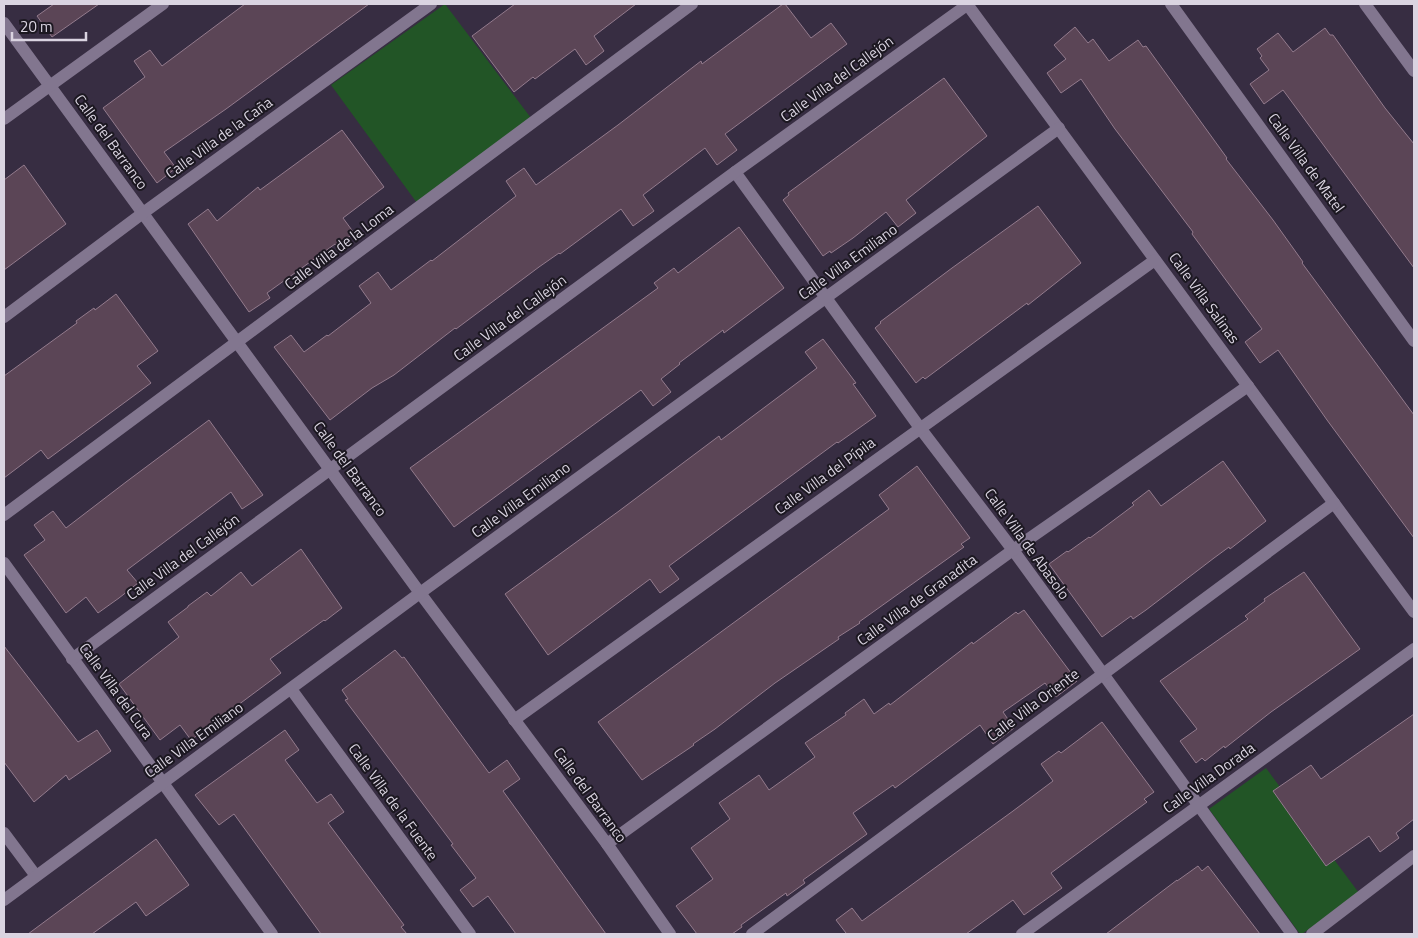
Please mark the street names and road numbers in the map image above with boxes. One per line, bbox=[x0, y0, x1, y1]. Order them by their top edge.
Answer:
street label: Calle Villa del Callejón bbox=[775, 30, 898, 128]
street label: Calle del Barranco bbox=[69, 89, 154, 194]
street label: Calle Villa de la Caña bbox=[160, 91, 277, 184]
street label: Calle Villa de Matel bbox=[1262, 108, 1351, 217]
street label: Calle Villa de la Loma bbox=[279, 198, 398, 295]
street label: Calle Villa Emiliano bbox=[793, 218, 902, 305]
street label: Calle Villa Salinas bbox=[1163, 247, 1246, 348]
street label: Calle Villa del Callejón bbox=[448, 269, 571, 367]
street label: Calle del Barranco bbox=[308, 416, 393, 521]
street label: Calle Villa del Pípila bbox=[769, 431, 880, 520]
street label: Calle Villa Emiliano bbox=[466, 456, 575, 543]
street label: Calle Villa de Abasolo bbox=[979, 483, 1076, 604]
street label: Calle Villa del Callejón bbox=[121, 508, 244, 606]
street label: Calle Villa de Granadita bbox=[852, 548, 982, 651]
street label: Calle Villa del Cura bbox=[74, 638, 160, 744]
street label: Calle Villa Oriente bbox=[982, 662, 1084, 747]
street label: Calle Villa Emiliano bbox=[139, 696, 248, 783]
street label: Calle Villa Dorada bbox=[1158, 736, 1260, 819]
street label: Calle Villa de la Fuente bbox=[343, 738, 444, 865]
street label: Calle del Barranco bbox=[548, 742, 633, 847]

